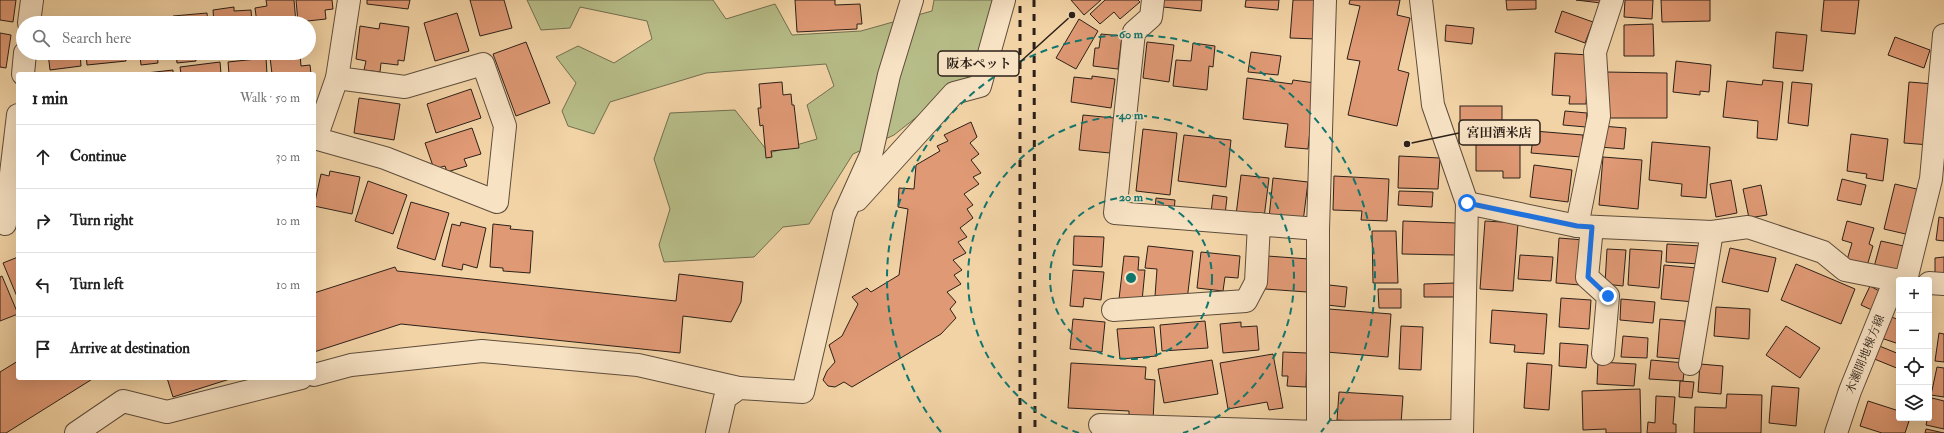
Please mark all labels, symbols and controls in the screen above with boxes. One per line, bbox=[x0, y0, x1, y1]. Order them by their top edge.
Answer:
search box bbox=[16, 16, 316, 60]
icon: search bbox=[30, 27, 52, 49]
text: 60 m bbox=[1119, 27, 1144, 42]
text: Search here bbox=[62, 29, 131, 48]
callout: 阪本ペット bbox=[938, 51, 1019, 76]
text: 阪本ペット bbox=[946, 56, 1012, 72]
text: 1 min bbox=[32, 88, 68, 109]
text: Walk · 50 m bbox=[240, 90, 300, 106]
text: 40 m bbox=[1118, 108, 1144, 123]
callout: 宮田酒米店 bbox=[1459, 120, 1540, 145]
text: 宮田酒米店 bbox=[1466, 125, 1532, 141]
icon: ahead bbox=[32, 146, 54, 168]
text: Continue bbox=[70, 147, 126, 166]
text: 30 m bbox=[276, 149, 300, 165]
text: 20 m bbox=[1119, 190, 1144, 205]
route start bbox=[1458, 194, 1476, 212]
icon: right bbox=[32, 210, 54, 232]
text: Turn right bbox=[70, 211, 133, 230]
text: 10 m bbox=[276, 213, 300, 229]
centre of rings bbox=[1124, 271, 1138, 285]
icon: left bbox=[32, 274, 54, 296]
text: Turn left bbox=[70, 275, 124, 294]
text: 10 m bbox=[276, 277, 300, 293]
map controls bbox=[1896, 277, 1932, 421]
button: + bbox=[1896, 277, 1932, 313]
route end bbox=[1599, 287, 1617, 305]
street label: 木瀬開地棟方線 bbox=[1843, 312, 1888, 396]
button: − bbox=[1896, 313, 1932, 349]
icon: arrive bbox=[32, 338, 54, 360]
text: Arrive at destination bbox=[70, 339, 190, 358]
button: locate bbox=[1896, 349, 1932, 385]
button: layers bbox=[1896, 385, 1932, 421]

